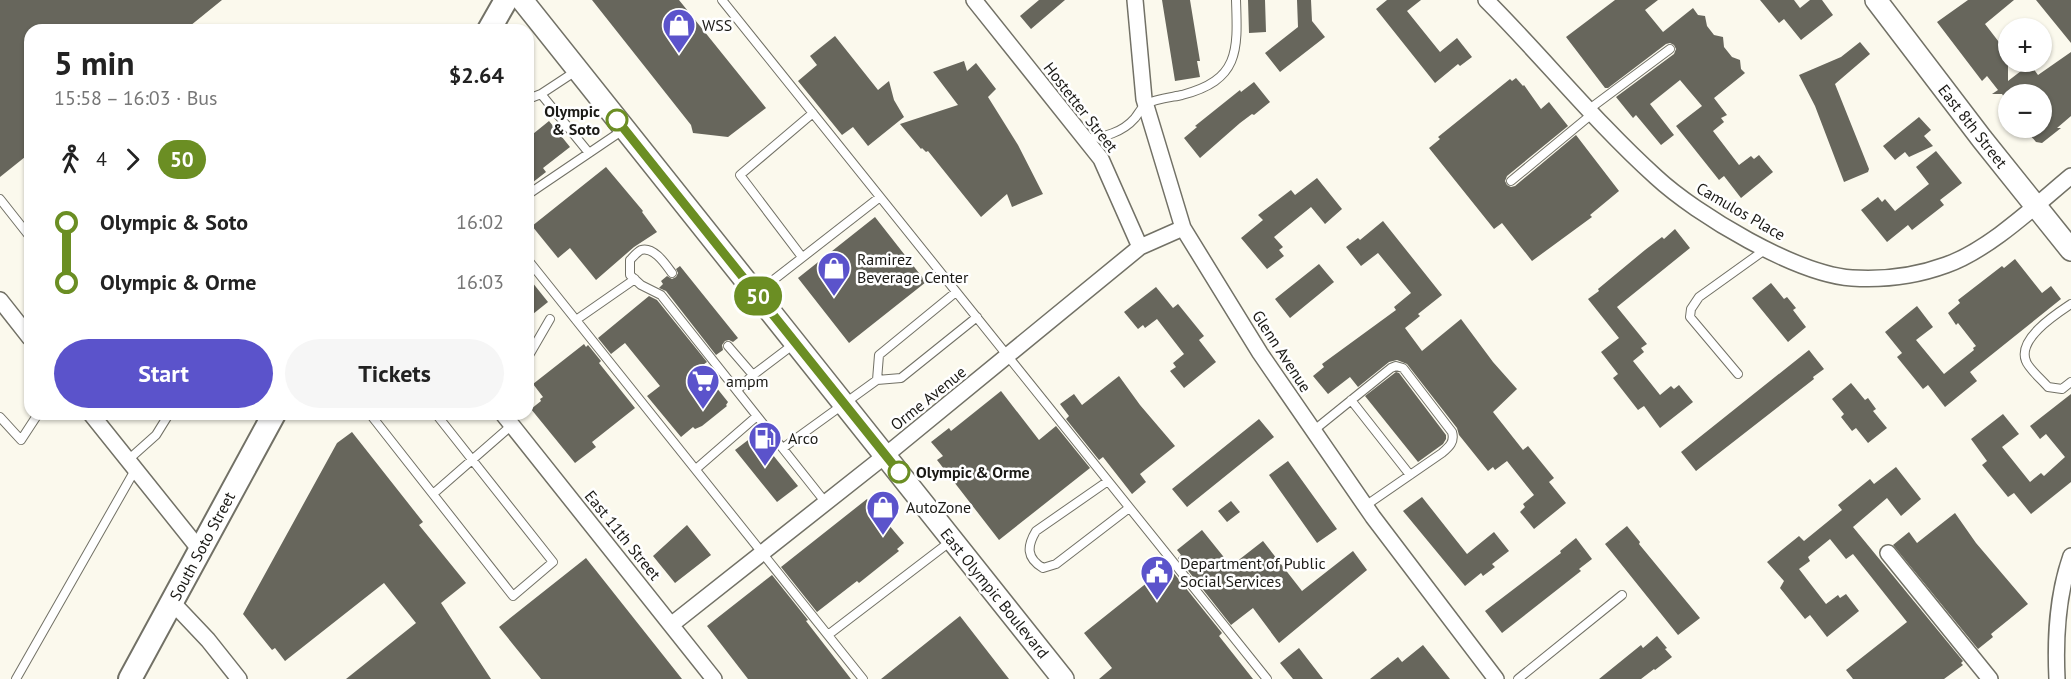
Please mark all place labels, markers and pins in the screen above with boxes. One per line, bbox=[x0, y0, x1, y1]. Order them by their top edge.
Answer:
shop icon: WSS bbox=[661, 7, 697, 54]
place label: WSS bbox=[702, 15, 732, 35]
place label: Olympic & Soto bbox=[544, 101, 600, 139]
marker: Olympic & Soto bbox=[606, 109, 628, 131]
place label: Ramirez Beverage Center bbox=[857, 249, 969, 287]
shop icon: Ramirez Beverage Center bbox=[816, 250, 852, 297]
supermarket icon: ampm bbox=[685, 363, 721, 410]
place label: ampm bbox=[726, 371, 769, 391]
fuel station icon: Arco bbox=[747, 420, 783, 467]
place label: Arco bbox=[788, 428, 818, 448]
marker: Olympic & Orme bbox=[888, 461, 910, 483]
place label: Olympic & Orme bbox=[916, 462, 1030, 482]
shop icon: AutoZone bbox=[865, 489, 901, 536]
place label: AutoZone bbox=[906, 497, 971, 517]
place label: Department of Public Social Services bbox=[1180, 553, 1326, 591]
public building icon: Department of Public Social Services bbox=[1139, 554, 1175, 601]

